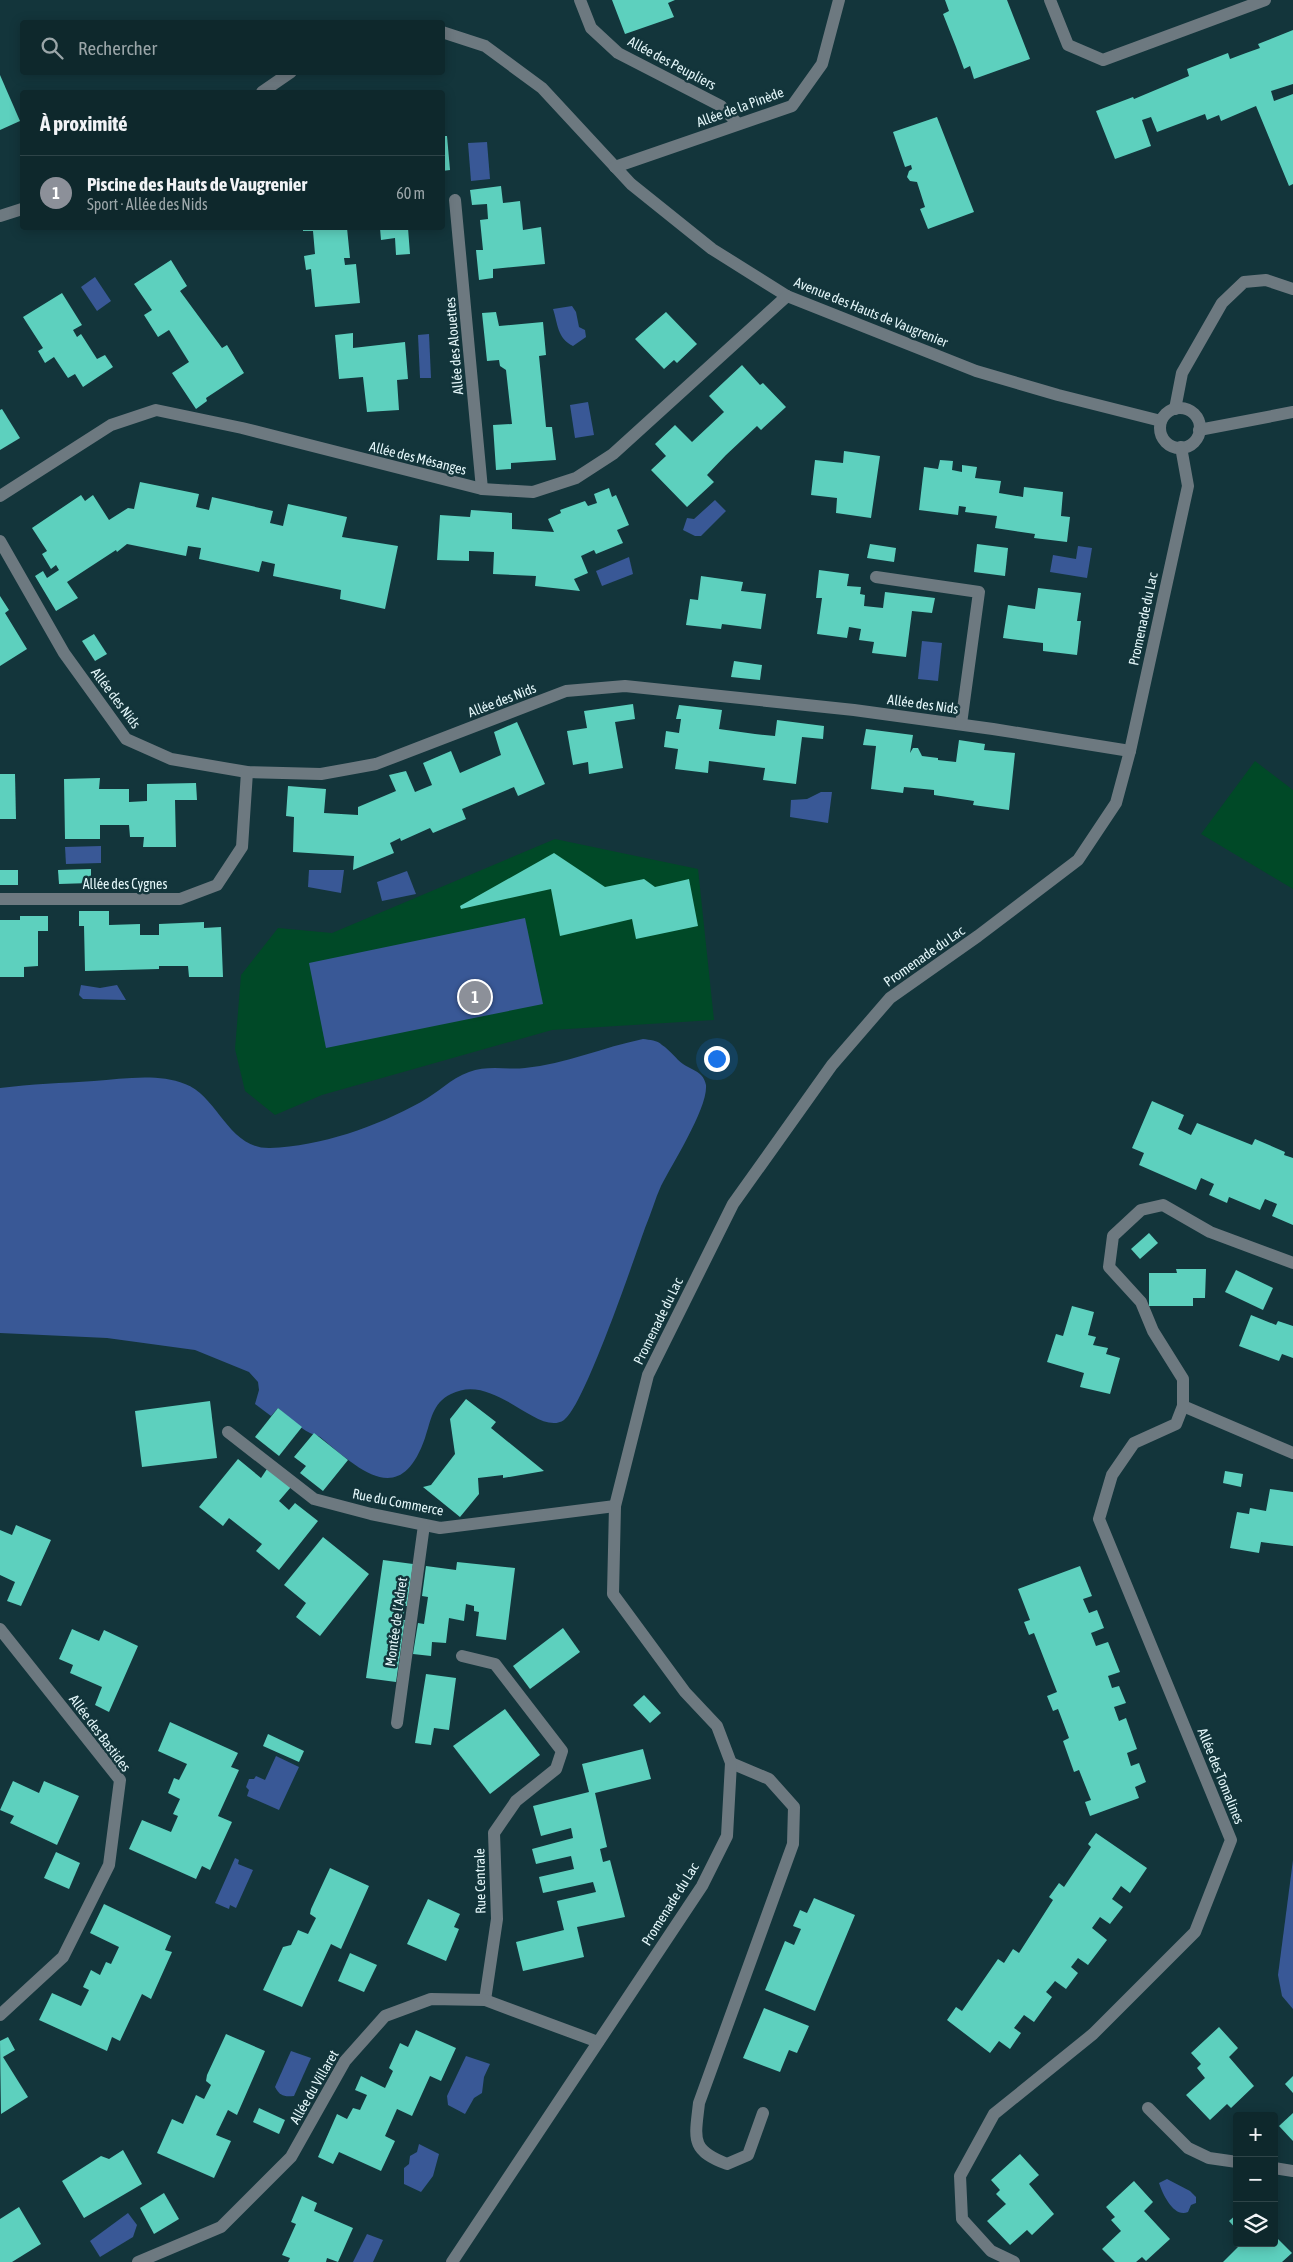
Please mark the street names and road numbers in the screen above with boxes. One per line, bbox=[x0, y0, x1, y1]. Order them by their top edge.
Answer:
street label: Allée des Peupliers bbox=[625, 33, 719, 93]
street label: Allée de la Pinède bbox=[694, 84, 786, 130]
street label: Avenue des Hauts de Vaugrenier bbox=[792, 274, 951, 351]
street label: Allée des Alouettes bbox=[442, 296, 466, 395]
street label: Allée des Mésanges bbox=[368, 438, 468, 478]
street label: Promenade du Lac bbox=[1125, 570, 1161, 667]
street label: Allée des Nids bbox=[88, 665, 144, 731]
street label: Allée des Nids bbox=[466, 680, 538, 720]
street label: Allée des Nids bbox=[886, 691, 960, 717]
street label: Allée des Cygnes bbox=[83, 876, 167, 892]
street label: Promenade du Lac bbox=[881, 922, 968, 990]
street label: Promenade du Lac bbox=[630, 1274, 686, 1367]
street label: Rue du Commerce bbox=[351, 1485, 445, 1519]
street label: Montée de l’Adret bbox=[382, 1576, 410, 1668]
street label: Allée des Bastides bbox=[66, 1692, 134, 1775]
street label: Allée des Tomalines bbox=[1194, 1726, 1248, 1826]
street label: Rue Centrale bbox=[471, 1848, 489, 1914]
street label: Promenade du Lac bbox=[638, 1859, 702, 1948]
street label: Allée du Villaret bbox=[286, 2047, 342, 2127]

